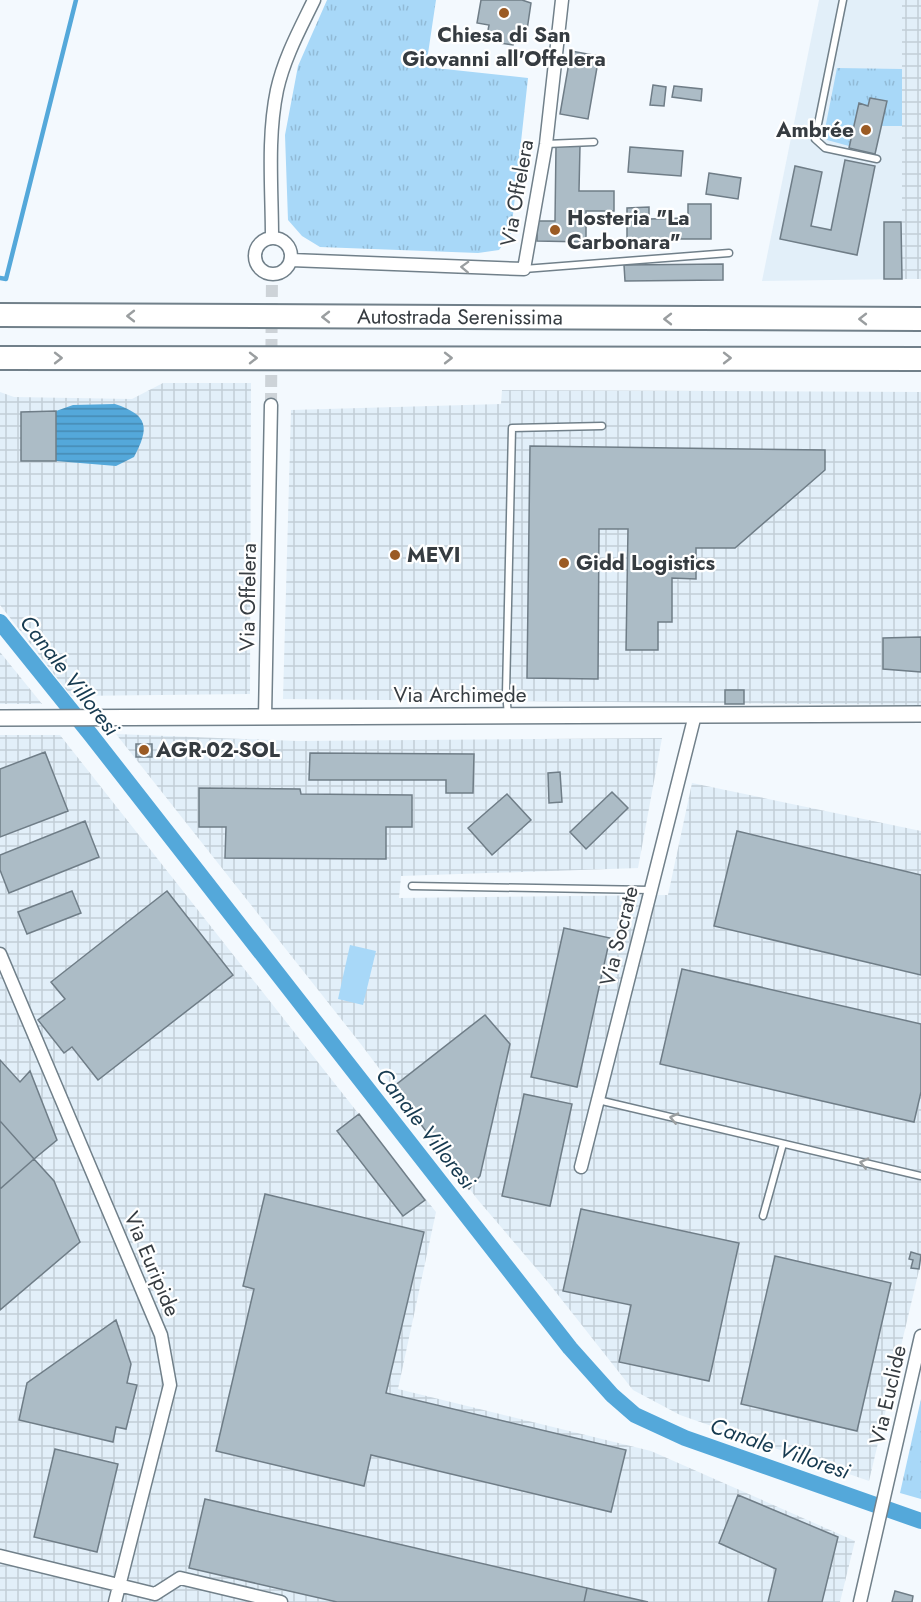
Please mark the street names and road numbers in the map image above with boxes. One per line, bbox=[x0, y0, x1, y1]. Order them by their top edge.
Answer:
street label: Via Offelera bbox=[493, 137, 541, 249]
street label: Autostrada Serenissima bbox=[357, 302, 563, 332]
street label: Via Offelera bbox=[232, 543, 264, 651]
street label: Via Archimede bbox=[394, 680, 527, 710]
street label: Via Socrate bbox=[592, 883, 646, 989]
street label: Via Euripide bbox=[116, 1207, 188, 1321]
street label: Via Euclide bbox=[862, 1342, 914, 1448]

